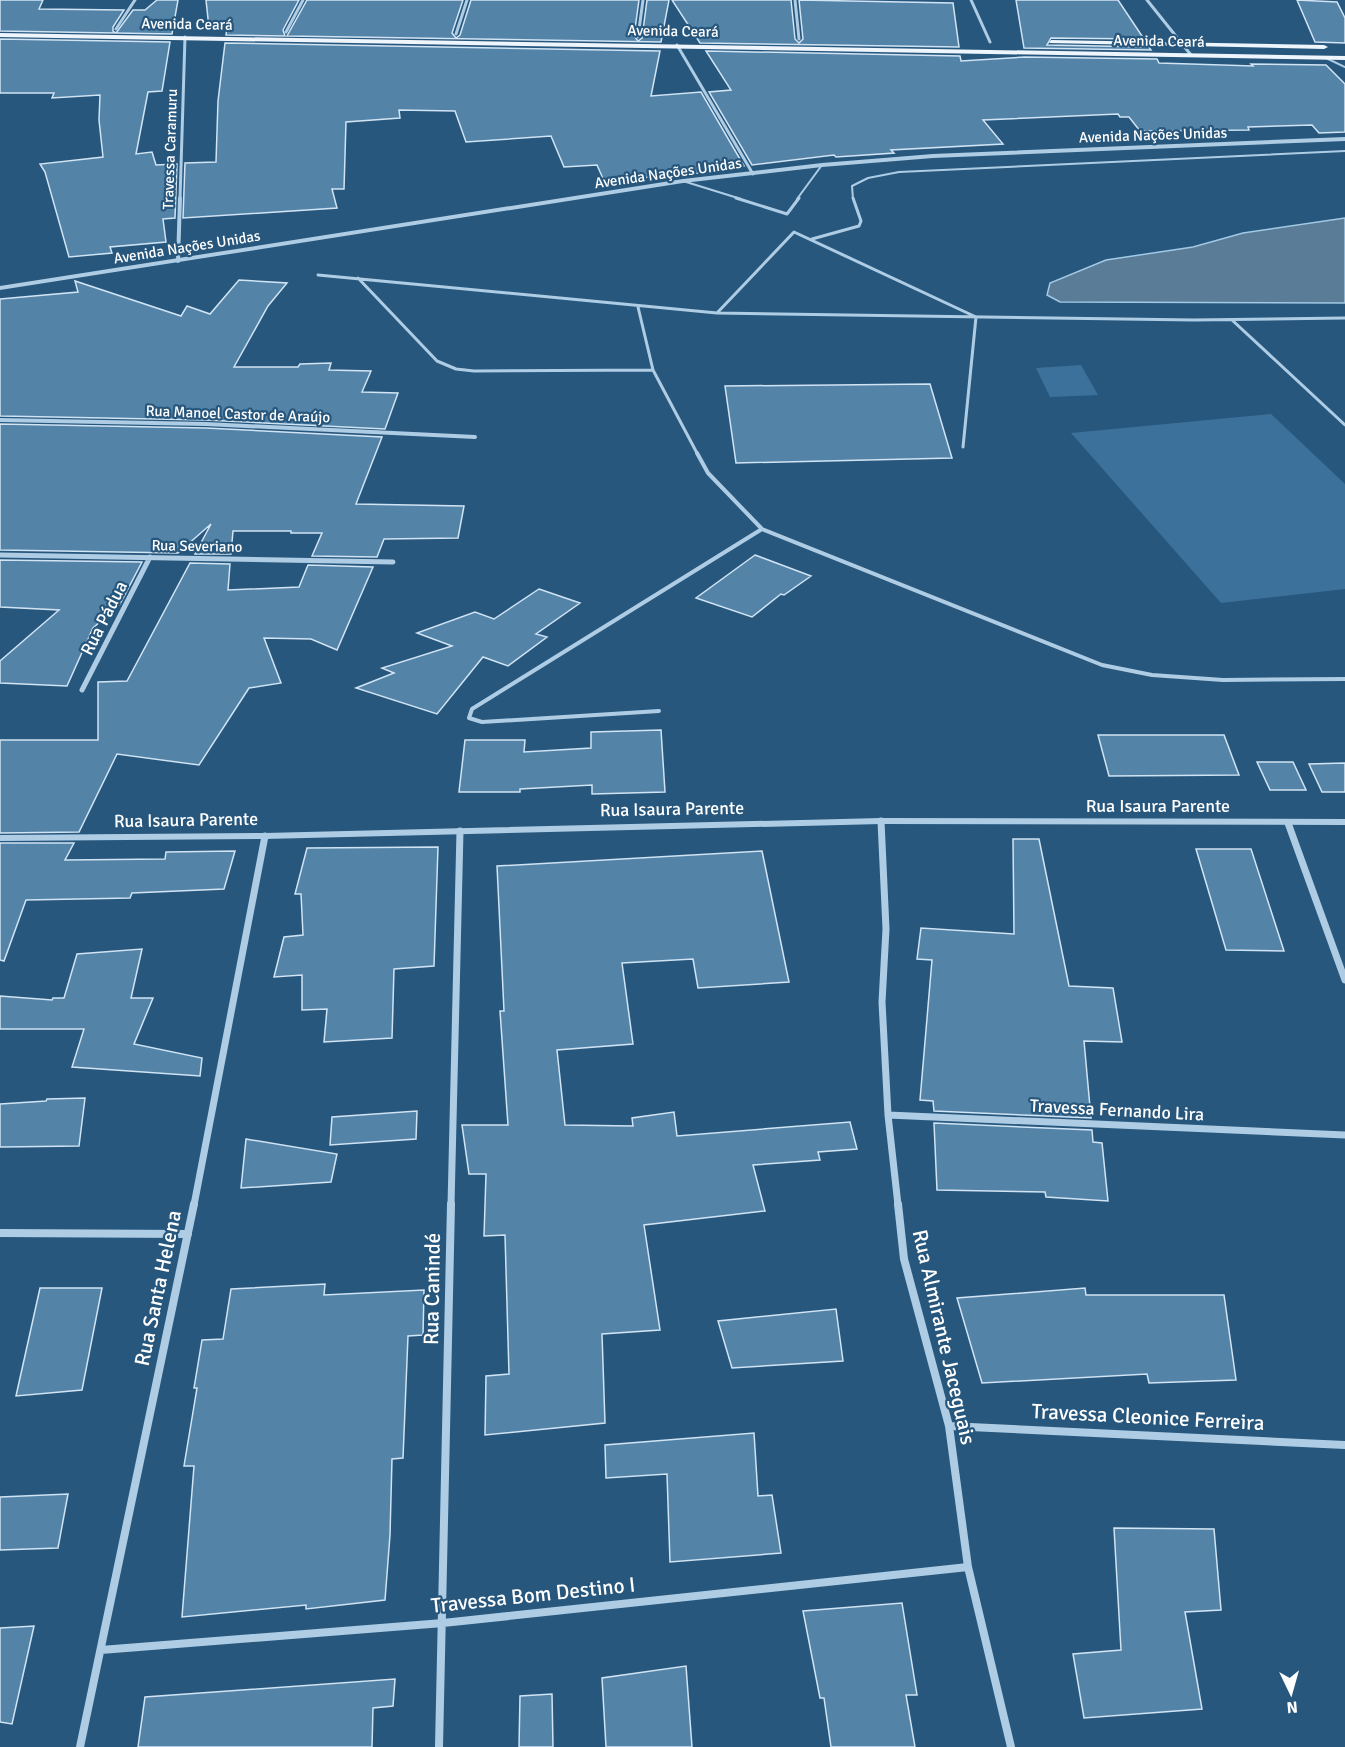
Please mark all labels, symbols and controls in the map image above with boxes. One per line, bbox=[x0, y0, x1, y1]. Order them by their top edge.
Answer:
street label: Avenida Ceará bbox=[141, 14, 233, 34]
street label: Avenida Ceará bbox=[627, 21, 719, 41]
street label: Avenida Ceará bbox=[1113, 31, 1205, 51]
street label: Travessa Caramuru bbox=[159, 88, 181, 210]
street label: Avenida Nações Unidas bbox=[1078, 123, 1228, 147]
street label: Avenida Nações Unidas bbox=[593, 154, 743, 192]
street label: Avenida Nações Unidas bbox=[112, 226, 262, 268]
street label: Rua Manoel Castor de Araújo bbox=[145, 402, 331, 426]
street label: Rua Severiano bbox=[151, 536, 243, 556]
street label: Rua Pádua bbox=[76, 577, 132, 659]
street label: Rua Isaura Parente bbox=[1086, 795, 1230, 817]
street label: Rua Isaura Parente bbox=[600, 797, 744, 821]
street label: Rua Isaura Parente bbox=[114, 808, 258, 832]
street label: Travessa Fernando Lira bbox=[1029, 1094, 1205, 1126]
street label: Rua Santa Helena bbox=[129, 1208, 187, 1368]
street label: Rua Almirante Jaceguais bbox=[907, 1227, 981, 1447]
street label: Rua Canindé bbox=[418, 1233, 446, 1345]
street label: Travessa Cleonice Ferreira bbox=[1031, 1398, 1265, 1436]
street label: Travessa Bom Destino I bbox=[430, 1571, 636, 1619]
north arrow bbox=[1261, 1663, 1321, 1723]
text: N bbox=[1286, 1696, 1299, 1717]

